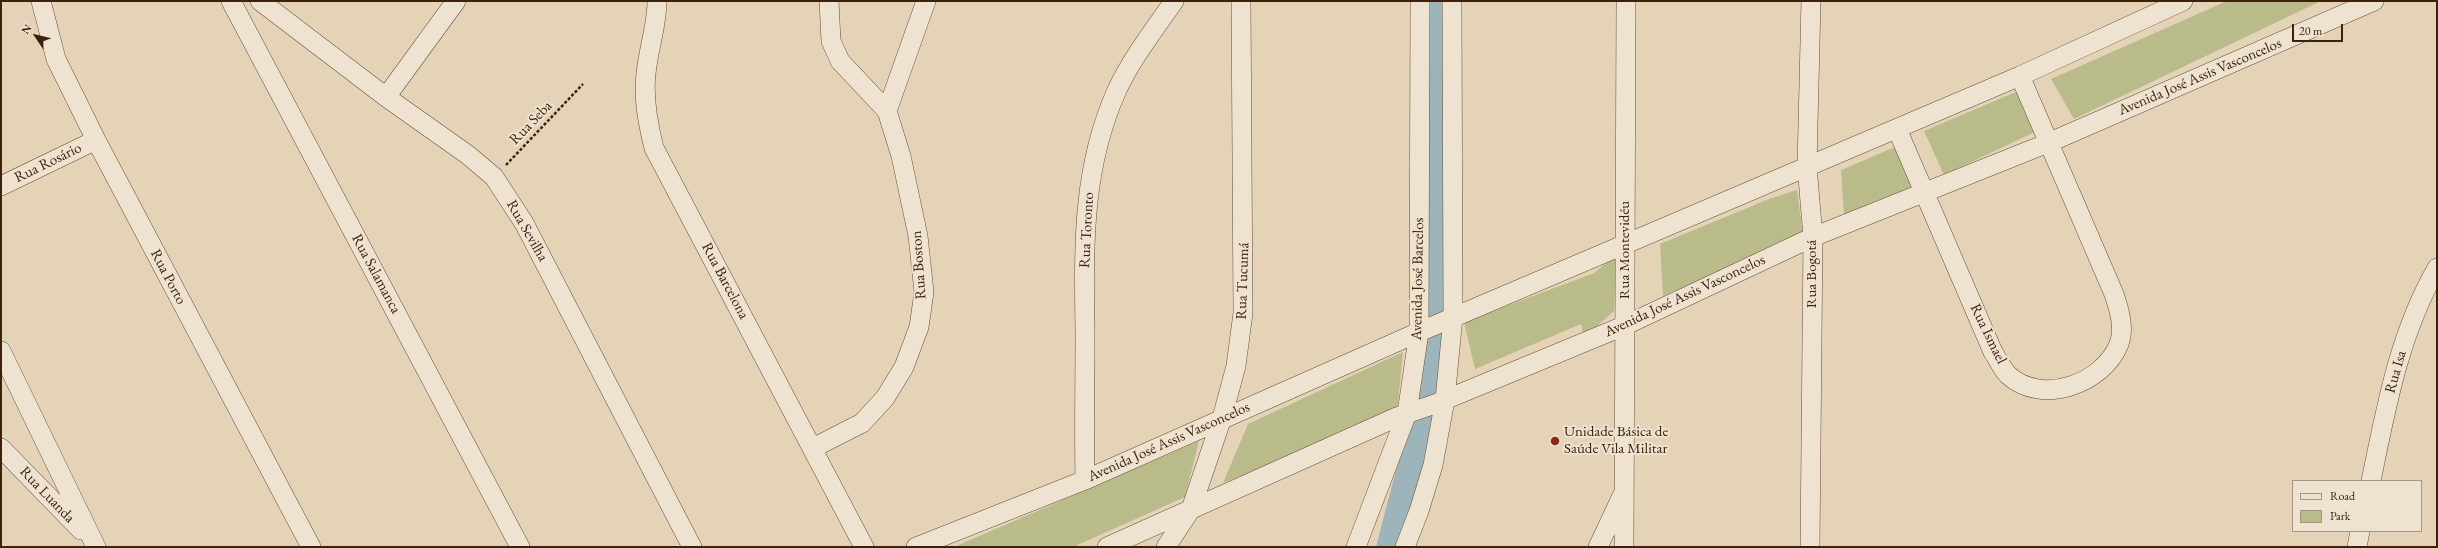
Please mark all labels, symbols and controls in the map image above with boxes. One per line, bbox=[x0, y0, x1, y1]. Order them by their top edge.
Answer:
north arrow bbox=[16, 16, 56, 56]
scale bar bbox=[2294, 16, 2345, 42]
text: N bbox=[18, 21, 34, 37]
text: 20 m bbox=[2299, 23, 2322, 39]
street label: Avenida José Assis Vasconcelos bbox=[2116, 34, 2284, 120]
street label: Rua Seba bbox=[506, 97, 556, 149]
street label: Rua Rosário bbox=[11, 139, 85, 187]
street label: Rua Toronto bbox=[1076, 192, 1098, 268]
street label: Rua Sevilha bbox=[502, 197, 552, 265]
street label: Rua Montevidéu bbox=[1616, 201, 1634, 299]
street label: Avenida José Barcelos bbox=[1408, 217, 1428, 341]
street label: Rua Boston bbox=[908, 230, 930, 300]
street label: Rua Salamanca bbox=[347, 231, 405, 317]
street label: Rua Barcelona bbox=[697, 240, 753, 322]
street label: Rua Bogotá bbox=[1803, 240, 1821, 308]
street label: Rua Tucumá bbox=[1233, 242, 1253, 320]
street label: Rua Porto bbox=[146, 246, 190, 308]
street label: Avenida José Assis Vasconcelos bbox=[1602, 251, 1768, 341]
street label: Rua Ismael bbox=[1966, 301, 2010, 367]
street label: Rua Isa bbox=[2381, 349, 2411, 395]
street label: Avenida José Assis Vasconcelos bbox=[1085, 398, 1253, 486]
place label: Unidade Básica de Saúde Vila Militar bbox=[1564, 423, 1668, 458]
marker: Unidade Básica de Saúde Vila Militar bbox=[1549, 435, 1561, 447]
street label: Rua Luanda bbox=[16, 463, 78, 527]
legend bbox=[2292, 480, 2422, 532]
text: Road bbox=[2330, 488, 2355, 504]
text: Park bbox=[2330, 508, 2350, 524]

